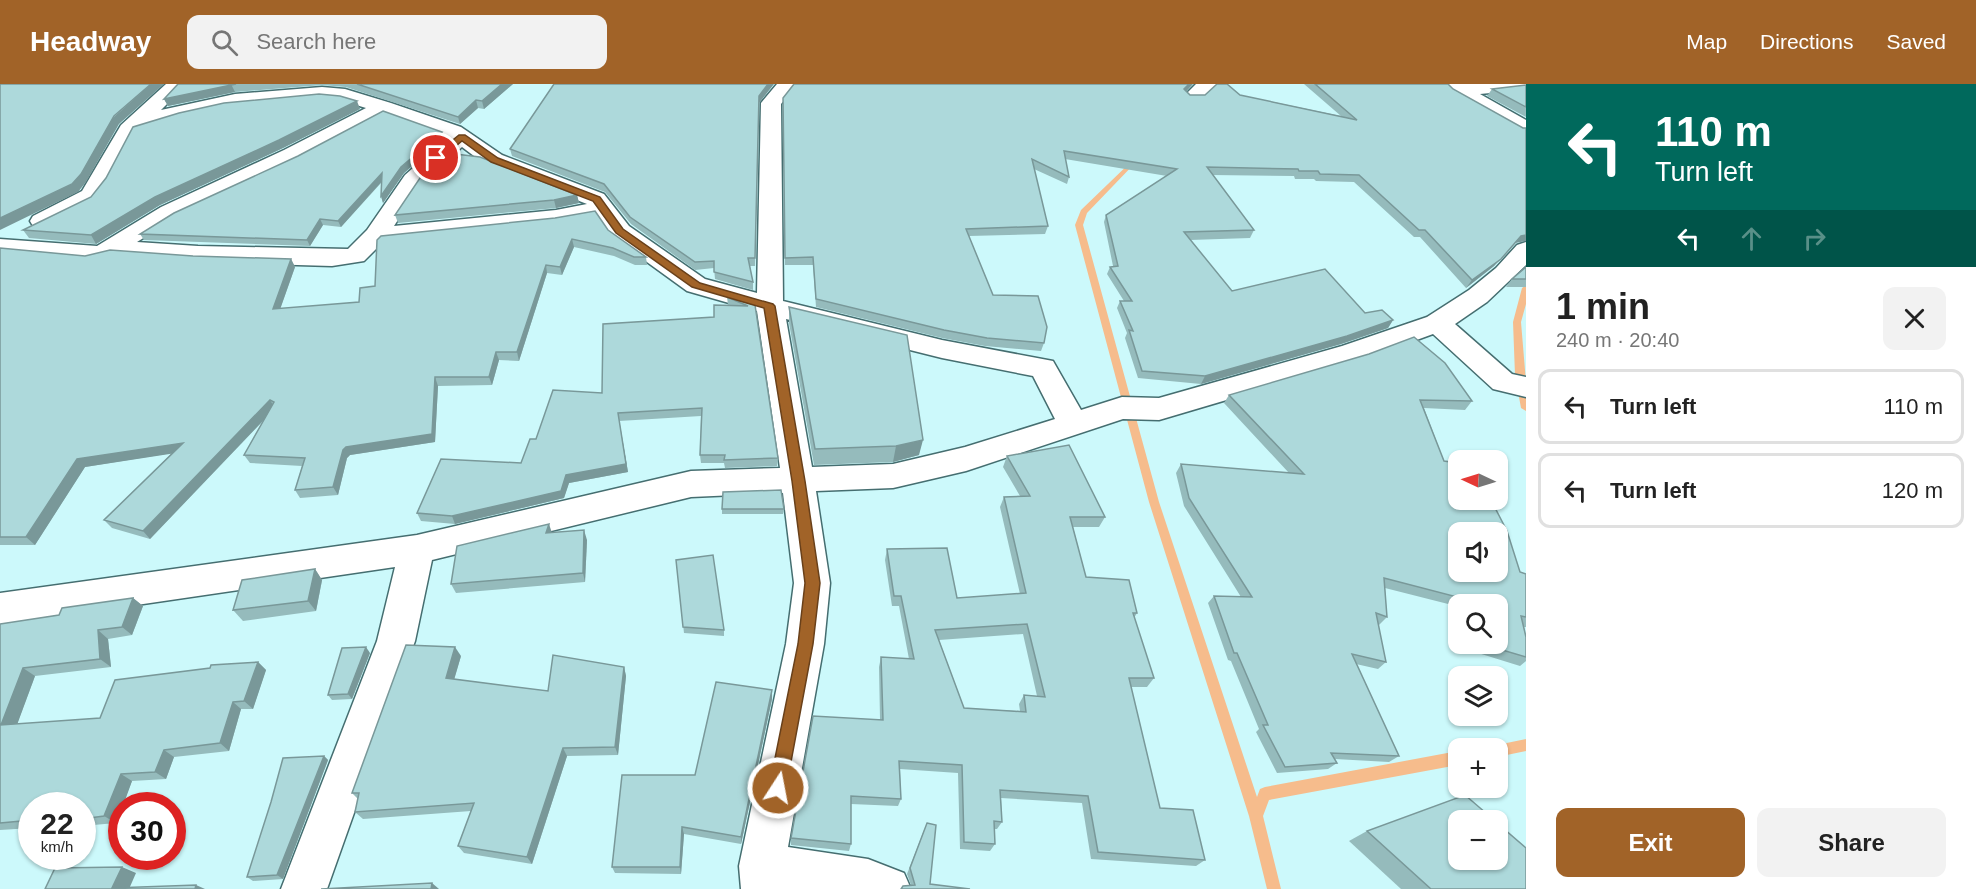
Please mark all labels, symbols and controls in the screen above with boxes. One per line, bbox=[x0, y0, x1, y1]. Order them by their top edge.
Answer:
search box bbox=[187, 15, 607, 69]
text: Headway bbox=[30, 26, 151, 57]
icon: search bbox=[208, 26, 241, 59]
text: Search here bbox=[256, 29, 376, 54]
text: Map bbox=[1686, 30, 1727, 53]
text: Directions bbox=[1760, 30, 1853, 53]
text: Saved bbox=[1886, 30, 1946, 53]
icon: left bbox=[1556, 108, 1634, 186]
text: 110 m bbox=[1655, 108, 1772, 155]
pin bbox=[410, 132, 461, 183]
icon: arrive bbox=[419, 141, 452, 174]
text: Turn left bbox=[1655, 157, 1753, 187]
icon: left bbox=[1672, 222, 1705, 255]
icon: ahead bbox=[1735, 222, 1768, 255]
icon: right bbox=[1798, 222, 1831, 255]
text: 1 min bbox=[1556, 286, 1650, 327]
button: close bbox=[1883, 287, 1946, 350]
text: 240 m · 20:40 bbox=[1556, 329, 1679, 351]
icon: left bbox=[1559, 390, 1592, 423]
text: Turn left bbox=[1610, 394, 1696, 419]
text: 110 m bbox=[1883, 394, 1943, 419]
north arrow bbox=[1448, 450, 1508, 510]
map controls bbox=[1448, 450, 1508, 870]
icon: left bbox=[1559, 474, 1592, 507]
text: Turn left bbox=[1610, 478, 1696, 503]
text: 120 m bbox=[1882, 478, 1943, 503]
button: sound bbox=[1448, 522, 1508, 582]
button: search bbox=[1448, 594, 1508, 654]
button: layers bbox=[1448, 666, 1508, 726]
button: + bbox=[1448, 738, 1508, 798]
position arrow bbox=[746, 756, 810, 820]
speed limit sign: 30 bbox=[108, 792, 186, 870]
text: 22 bbox=[40, 807, 74, 840]
button: Exit bbox=[1556, 808, 1745, 877]
button: Share bbox=[1757, 808, 1946, 877]
button: − bbox=[1448, 810, 1508, 870]
text: km/h bbox=[41, 838, 73, 855]

